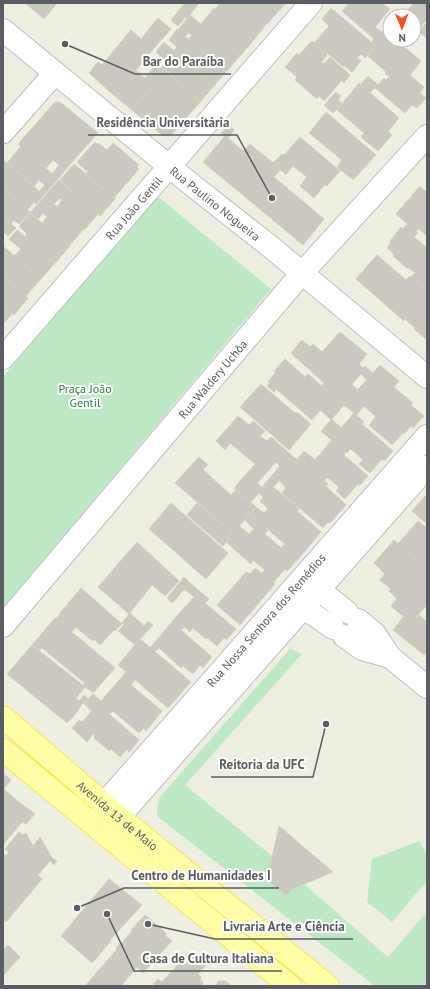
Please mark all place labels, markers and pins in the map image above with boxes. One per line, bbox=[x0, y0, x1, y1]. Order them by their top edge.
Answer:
callout: Bar do Paraíba bbox=[135, 49, 231, 74]
callout: Residência Universitária bbox=[88, 110, 237, 135]
callout: Reitoria da UFC bbox=[211, 752, 313, 777]
callout: Centro de Humanidades I bbox=[124, 863, 279, 888]
callout: Livraria Arte e Ciência bbox=[215, 914, 353, 939]
callout: Casa de Cultura Italiana bbox=[134, 946, 282, 971]

